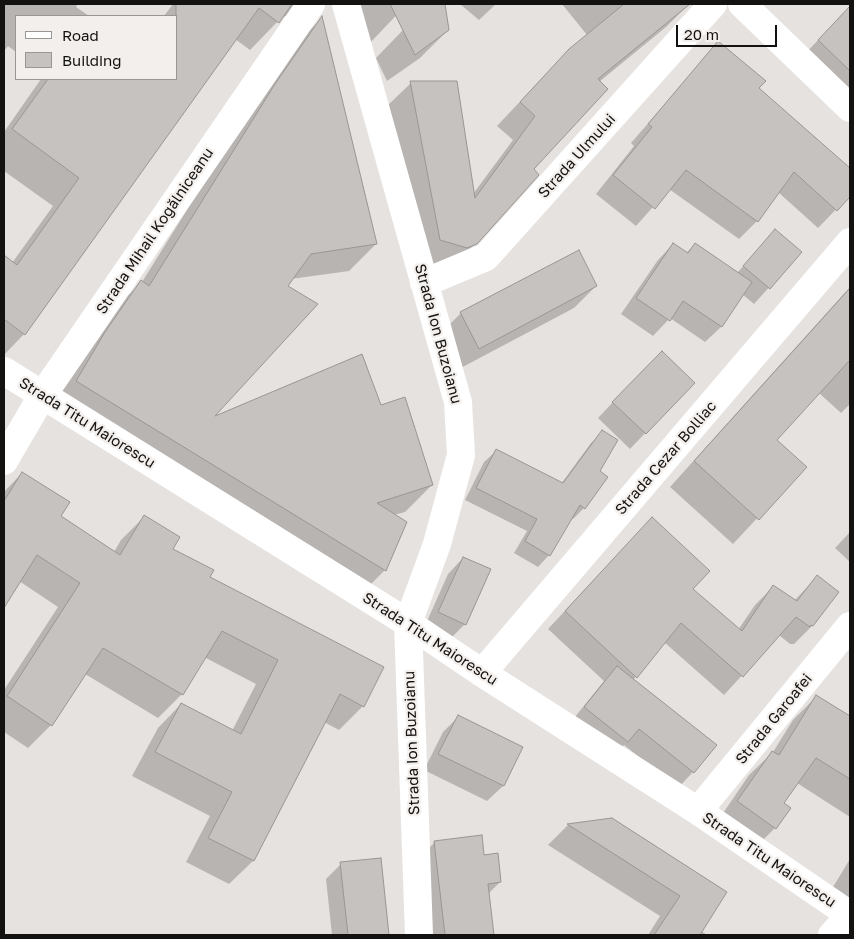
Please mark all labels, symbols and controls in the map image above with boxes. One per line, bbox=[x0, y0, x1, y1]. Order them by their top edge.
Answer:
legend bbox=[15, 15, 178, 80]
scale bar bbox=[679, 15, 780, 47]
text: 20 m bbox=[684, 25, 719, 43]
text: Road bbox=[62, 26, 99, 44]
text: Building bbox=[62, 51, 122, 69]
street label: Strada Ulmului bbox=[535, 110, 619, 202]
street label: Strada Mihail Kogălniceanu bbox=[93, 144, 217, 318]
street label: Strada Ion Buzoianu bbox=[411, 262, 465, 406]
street label: Strada Titu Maiorescu bbox=[16, 374, 158, 472]
street label: Strada Cezar Bolliac bbox=[612, 397, 720, 519]
street label: Strada Titu Maiorescu bbox=[359, 589, 501, 689]
street label: Strada Garoafei bbox=[732, 670, 816, 768]
street label: Strada Ion Buzoianu bbox=[400, 671, 424, 815]
street label: Strada Titu Maiorescu bbox=[699, 809, 839, 911]

